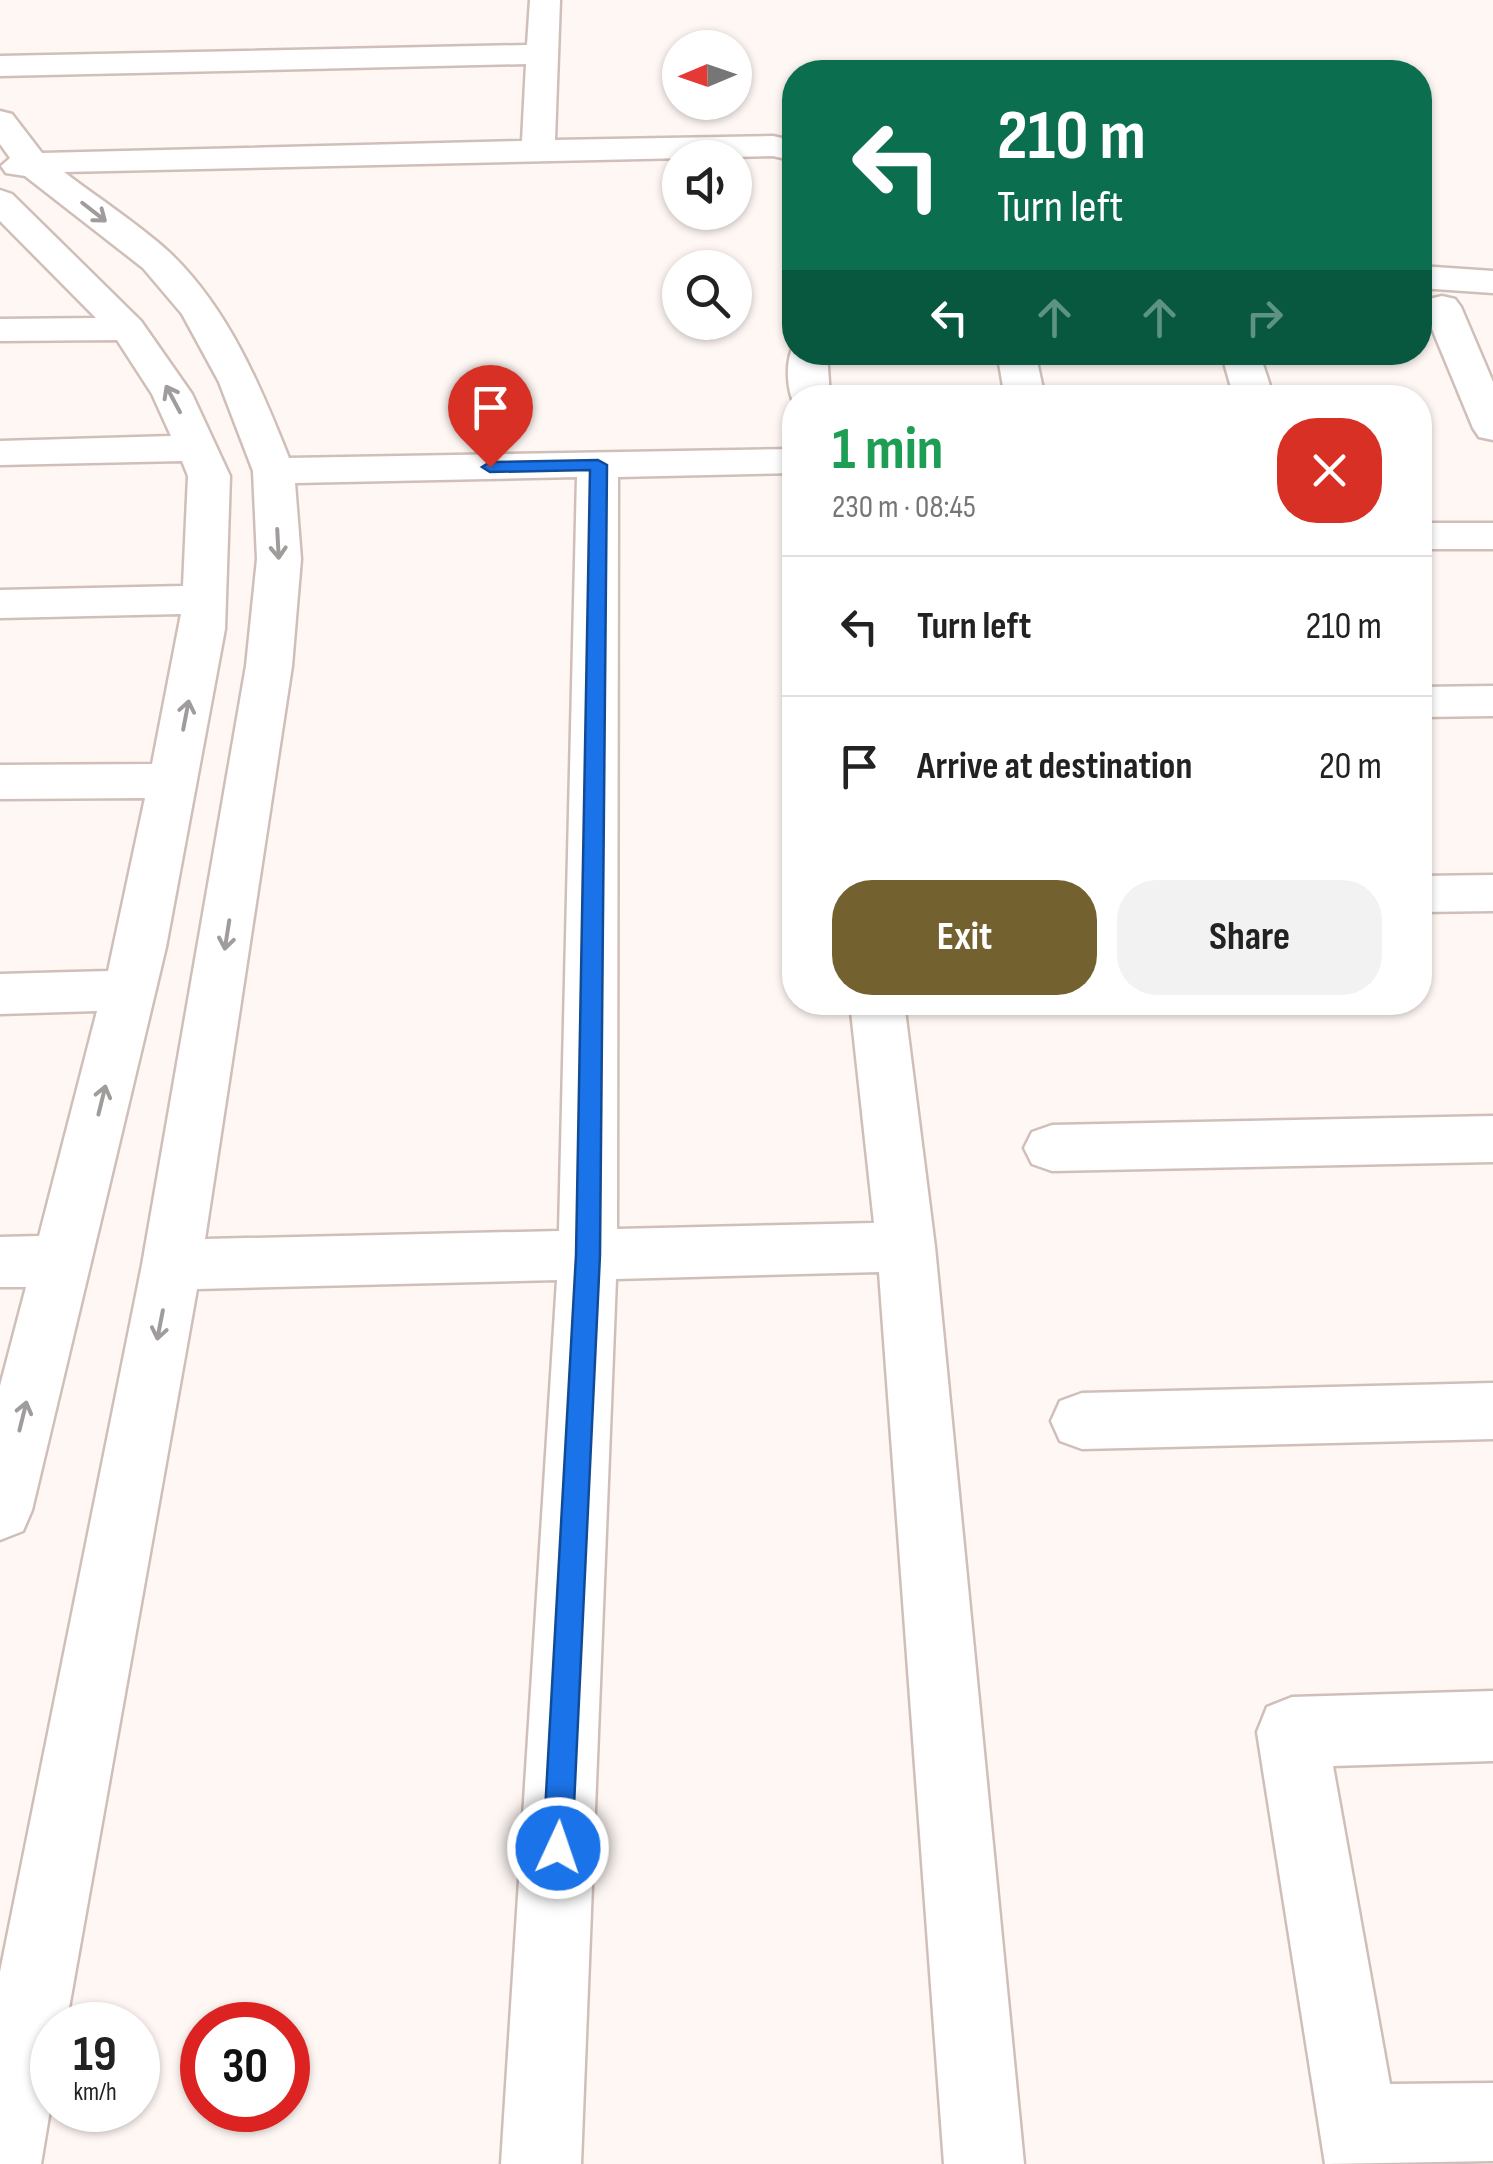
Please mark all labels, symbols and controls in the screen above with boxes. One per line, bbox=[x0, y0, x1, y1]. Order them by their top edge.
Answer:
north arrow bbox=[662, 30, 752, 120]
map controls bbox=[662, 30, 752, 340]
text: 210 m bbox=[997, 95, 1146, 179]
icon: left bbox=[832, 100, 962, 230]
button: sound bbox=[662, 140, 752, 230]
text: Turn left bbox=[997, 180, 1123, 235]
one-way arrow bbox=[81, 201, 107, 223]
button: search bbox=[662, 250, 752, 340]
icon: left bbox=[922, 290, 977, 345]
icon: ahead bbox=[1027, 290, 1082, 345]
icon: ahead bbox=[1132, 290, 1187, 345]
icon: right bbox=[1237, 290, 1292, 345]
pin bbox=[448, 365, 533, 468]
icon: arrive bbox=[463, 380, 518, 435]
one-way arrow bbox=[163, 385, 183, 415]
text: 1 min bbox=[832, 414, 944, 486]
button: close bbox=[1277, 418, 1382, 523]
text: 230 m · 08:45 bbox=[832, 488, 976, 527]
one-way arrow bbox=[269, 527, 288, 560]
icon: left bbox=[832, 599, 887, 654]
text: Turn left bbox=[917, 604, 1031, 649]
text: 210 m bbox=[1306, 604, 1382, 649]
one-way arrow bbox=[178, 699, 197, 731]
icon: arrive bbox=[832, 739, 887, 794]
text: Arrive at destination bbox=[917, 744, 1192, 789]
text: 20 m bbox=[1319, 744, 1382, 789]
button: Exit bbox=[832, 880, 1097, 995]
button: Share bbox=[1117, 880, 1382, 995]
one-way arrow bbox=[217, 919, 236, 951]
one-way arrow bbox=[93, 1085, 112, 1116]
one-way arrow bbox=[150, 1308, 169, 1340]
one-way arrow bbox=[15, 1401, 34, 1432]
position arrow bbox=[506, 1796, 610, 1900]
speed limit sign: 30 bbox=[180, 2002, 310, 2132]
text: 19 bbox=[73, 2025, 117, 2085]
text: km/h bbox=[73, 2077, 117, 2108]

